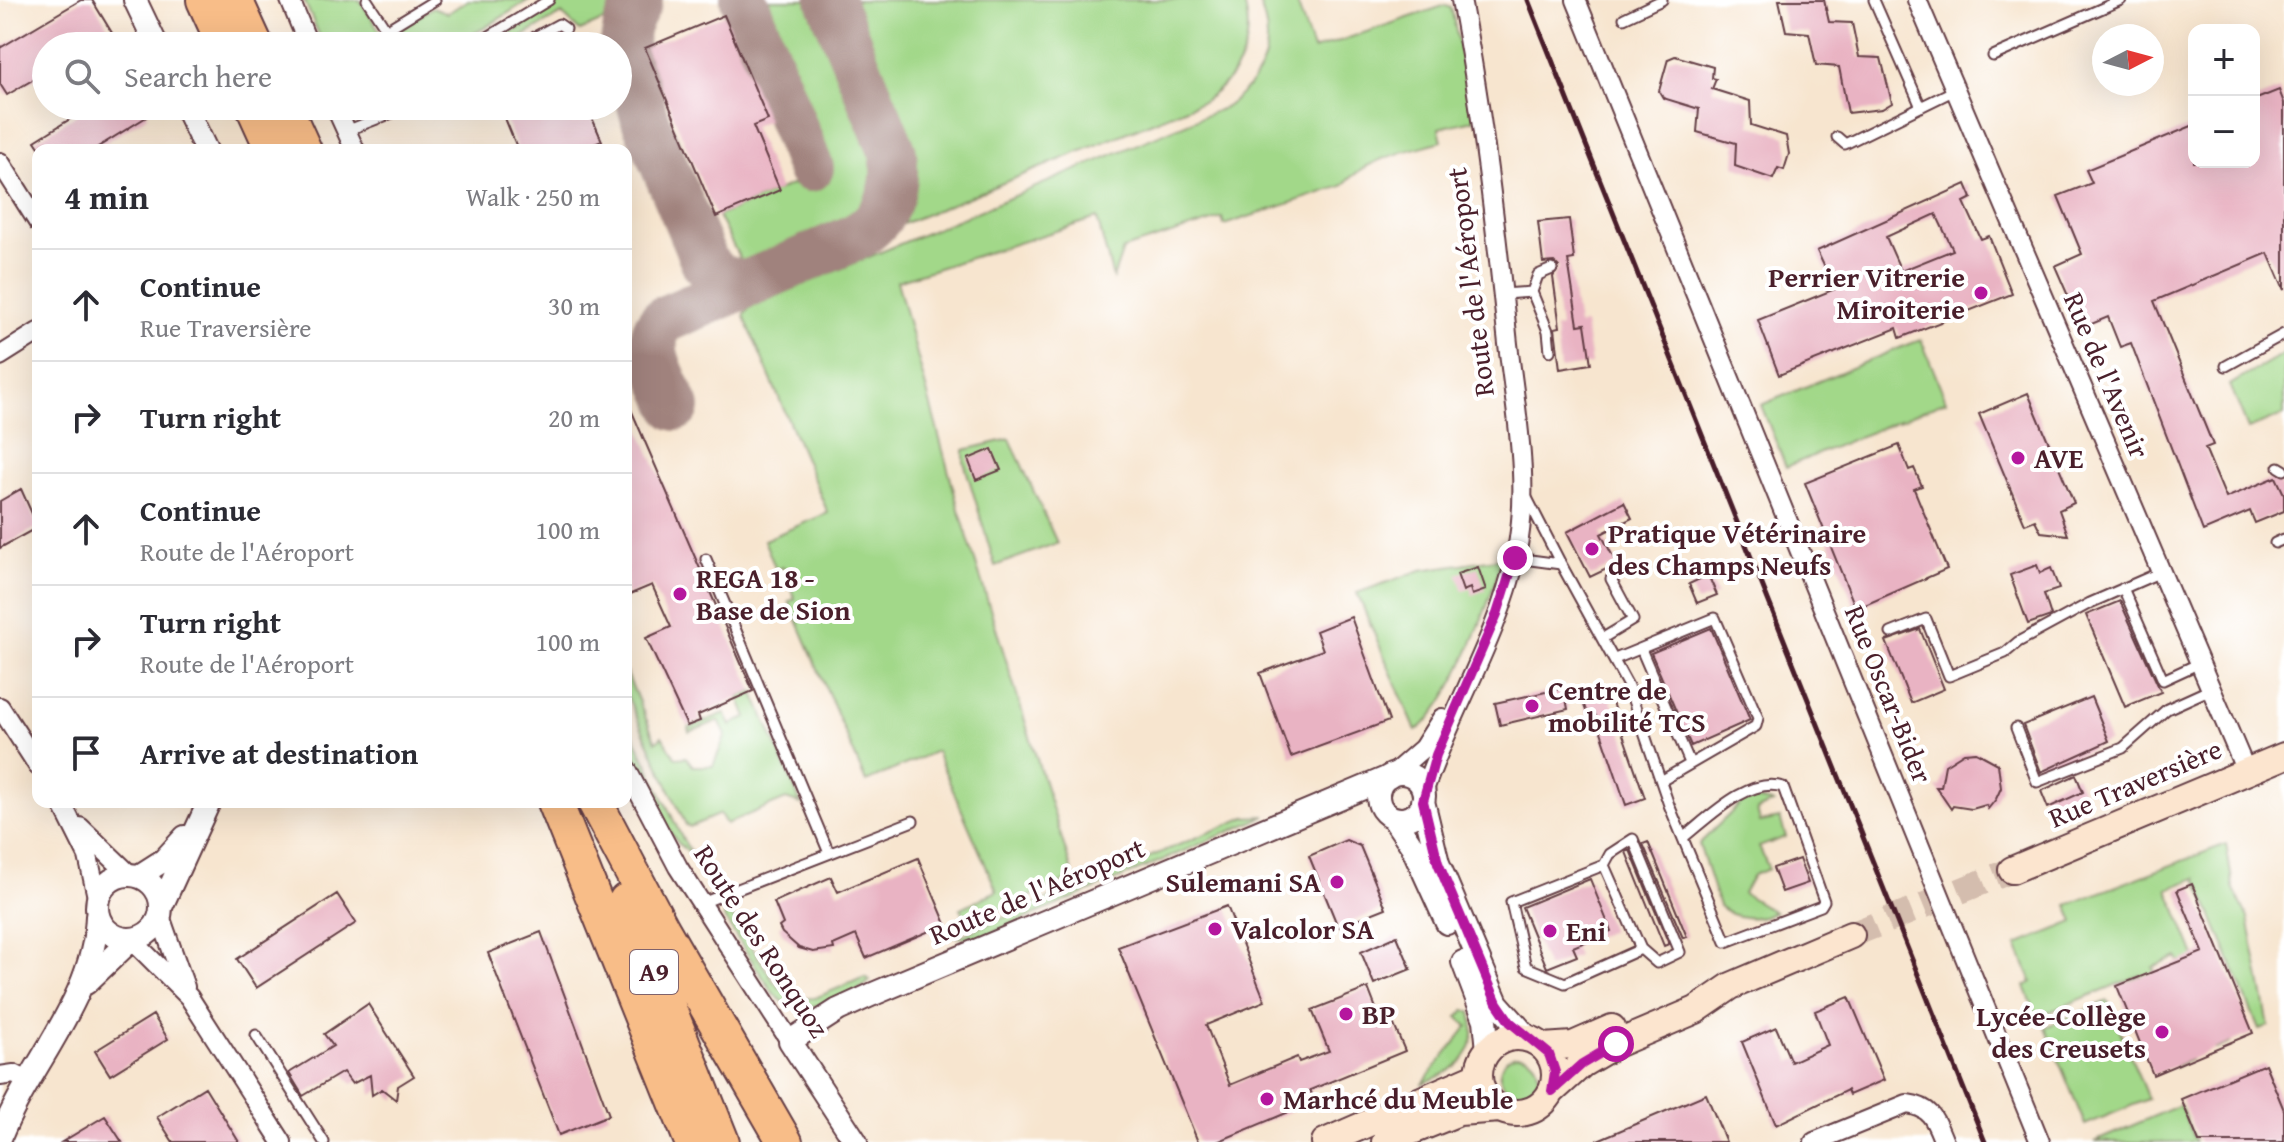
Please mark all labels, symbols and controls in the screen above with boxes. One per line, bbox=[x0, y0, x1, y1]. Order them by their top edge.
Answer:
north arrow bbox=[2092, 24, 2164, 96]
map controls bbox=[2188, 24, 2260, 168]
button: + bbox=[2188, 24, 2260, 96]
search box bbox=[32, 32, 632, 120]
icon: search bbox=[60, 54, 104, 98]
text: Search here bbox=[124, 54, 272, 98]
button: − bbox=[2188, 96, 2260, 168]
street label: Route de l'Aéroport bbox=[1435, 165, 1504, 399]
text: 4 min bbox=[64, 172, 149, 221]
text: Walk · 250 m bbox=[466, 177, 600, 216]
place label: Perrier Vitrerie Miroiterie bbox=[1768, 256, 1965, 329]
text: Continue bbox=[140, 264, 261, 308]
icon: ahead bbox=[64, 283, 108, 327]
marker: Perrier Vitrerie Miroiterie bbox=[1972, 284, 1990, 302]
street label: Rue de l'Avenir bbox=[2054, 285, 2161, 465]
text: 30 m bbox=[548, 286, 600, 325]
text: Rue Traversière bbox=[140, 308, 311, 347]
icon: right bbox=[64, 395, 108, 439]
text: Turn right bbox=[140, 395, 281, 439]
text: 20 m bbox=[548, 398, 600, 437]
place label: AVE bbox=[2034, 437, 2083, 478]
marker: AVE bbox=[2009, 449, 2027, 467]
text: Continue bbox=[140, 488, 261, 532]
icon: ahead bbox=[64, 507, 108, 551]
text: 100 m bbox=[535, 510, 600, 549]
place label: Pratique Vétérinaire des Champs Neufs bbox=[1608, 512, 1866, 585]
text: Route de l'Aéroport bbox=[140, 532, 354, 571]
route end bbox=[1497, 540, 1533, 576]
marker: Pratique Vétérinaire des Champs Neufs bbox=[1583, 540, 1601, 558]
place label: REGA 18 - Base de Sion bbox=[696, 557, 851, 630]
marker: REGA 18 - Base de Sion bbox=[671, 585, 689, 603]
street label: Rue Oscar-Bider bbox=[1835, 599, 1944, 789]
text: Turn right bbox=[140, 600, 281, 644]
icon: right bbox=[64, 619, 108, 663]
text: 100 m bbox=[535, 622, 600, 661]
text: Route de l'Aéroport bbox=[140, 644, 354, 683]
place label: Centre de mobilité TCS bbox=[1548, 669, 1706, 742]
marker: Centre de mobilité TCS bbox=[1523, 697, 1541, 715]
street label: Rue Traversière bbox=[2042, 728, 2228, 837]
icon: arrive bbox=[64, 731, 108, 775]
text: Arrive at destination bbox=[140, 731, 418, 775]
street label: Route de l'Aéroport bbox=[923, 827, 1151, 954]
street label: Route des Ronquoz bbox=[685, 836, 840, 1045]
place label: Sulemani SA bbox=[1165, 861, 1321, 902]
marker: Sulemani SA bbox=[1328, 873, 1346, 891]
place label: Valcolor SA bbox=[1231, 908, 1374, 949]
place label: Eni bbox=[1566, 910, 1607, 951]
marker: Valcolor SA bbox=[1206, 920, 1224, 938]
marker: Eni bbox=[1541, 922, 1559, 940]
road number: A9 bbox=[630, 950, 678, 994]
place label: BP bbox=[1362, 993, 1396, 1034]
place label: Lycée-Collège des Creusets bbox=[1976, 995, 2146, 1068]
marker: BP bbox=[1337, 1005, 1355, 1023]
marker: Lycée-Collège des Creusets bbox=[2153, 1023, 2171, 1041]
route start bbox=[1598, 1026, 1634, 1062]
place label: Marhcé du Meuble bbox=[1283, 1078, 1514, 1119]
marker: Marhcé du Meuble bbox=[1258, 1090, 1276, 1108]

